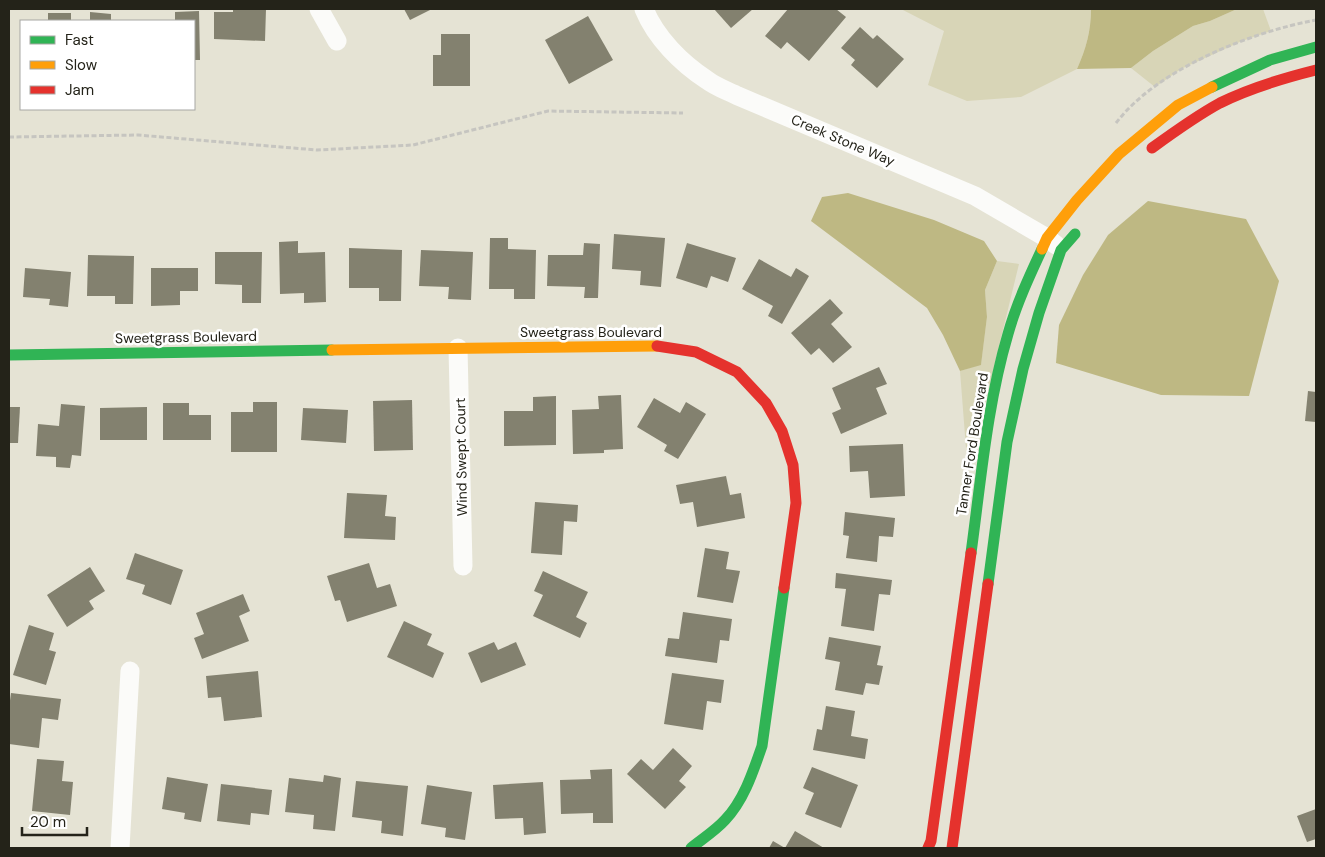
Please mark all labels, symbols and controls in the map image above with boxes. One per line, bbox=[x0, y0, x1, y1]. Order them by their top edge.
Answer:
legend bbox=[20, 20, 195, 110]
text: Fast bbox=[65, 30, 94, 50]
text: Slow bbox=[65, 55, 98, 75]
text: Jam bbox=[65, 80, 94, 100]
street label: Creek Stone Way bbox=[788, 110, 898, 170]
street label: Sweetgrass Boulevard bbox=[520, 323, 662, 341]
street label: Sweetgrass Boulevard bbox=[115, 327, 257, 347]
street label: Tanner Ford Boulevard bbox=[952, 371, 992, 517]
street label: Wind Swept Court bbox=[451, 398, 471, 516]
scale bar bbox=[22, 804, 88, 836]
text: 20 m bbox=[30, 812, 66, 832]

